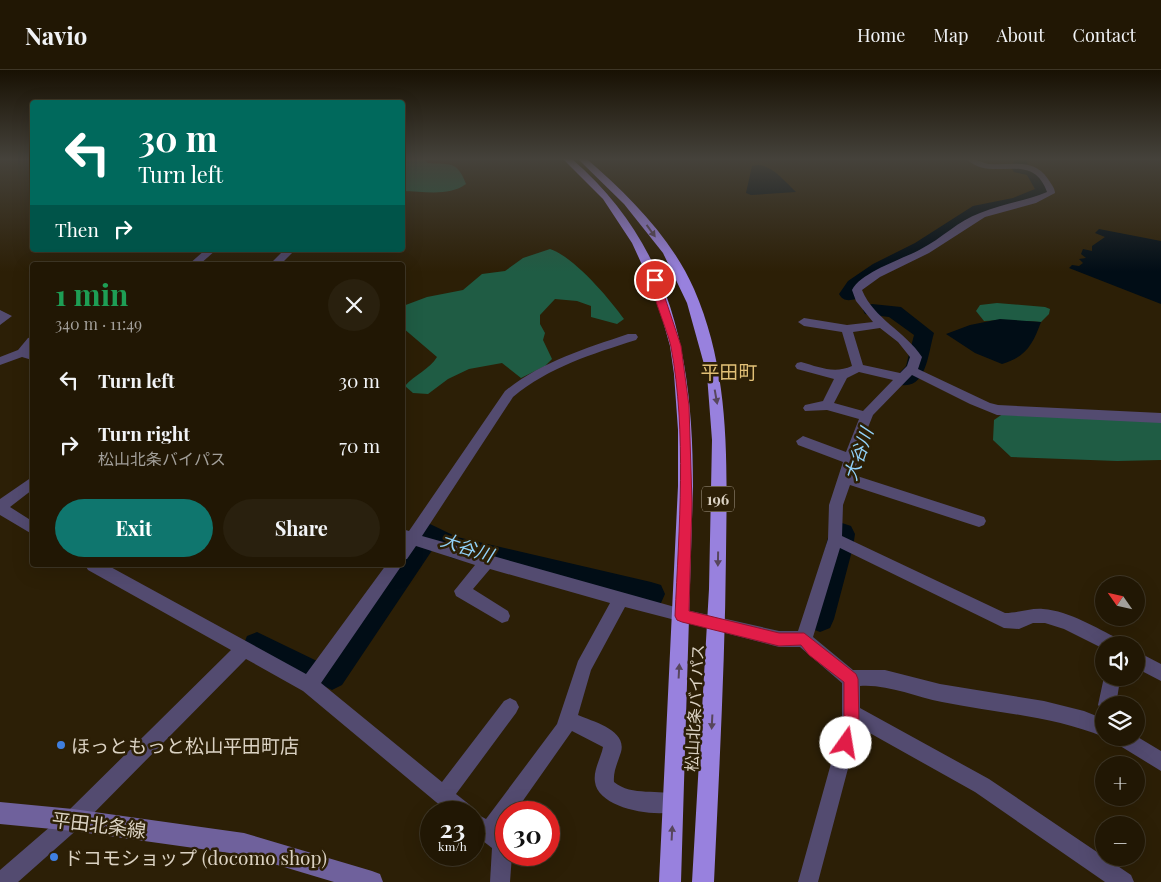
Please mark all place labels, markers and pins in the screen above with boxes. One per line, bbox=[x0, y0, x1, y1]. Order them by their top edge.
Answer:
pin bbox=[634, 259, 676, 301]
place label: ほっともっと松山平田町店 bbox=[71, 732, 299, 758]
marker: ほっともっと松山平田町店 bbox=[55, 739, 67, 751]
place label: ドコモショップ (docomo shop) bbox=[64, 844, 327, 870]
marker: ドコモショップ (docomo shop) bbox=[48, 851, 60, 863]

